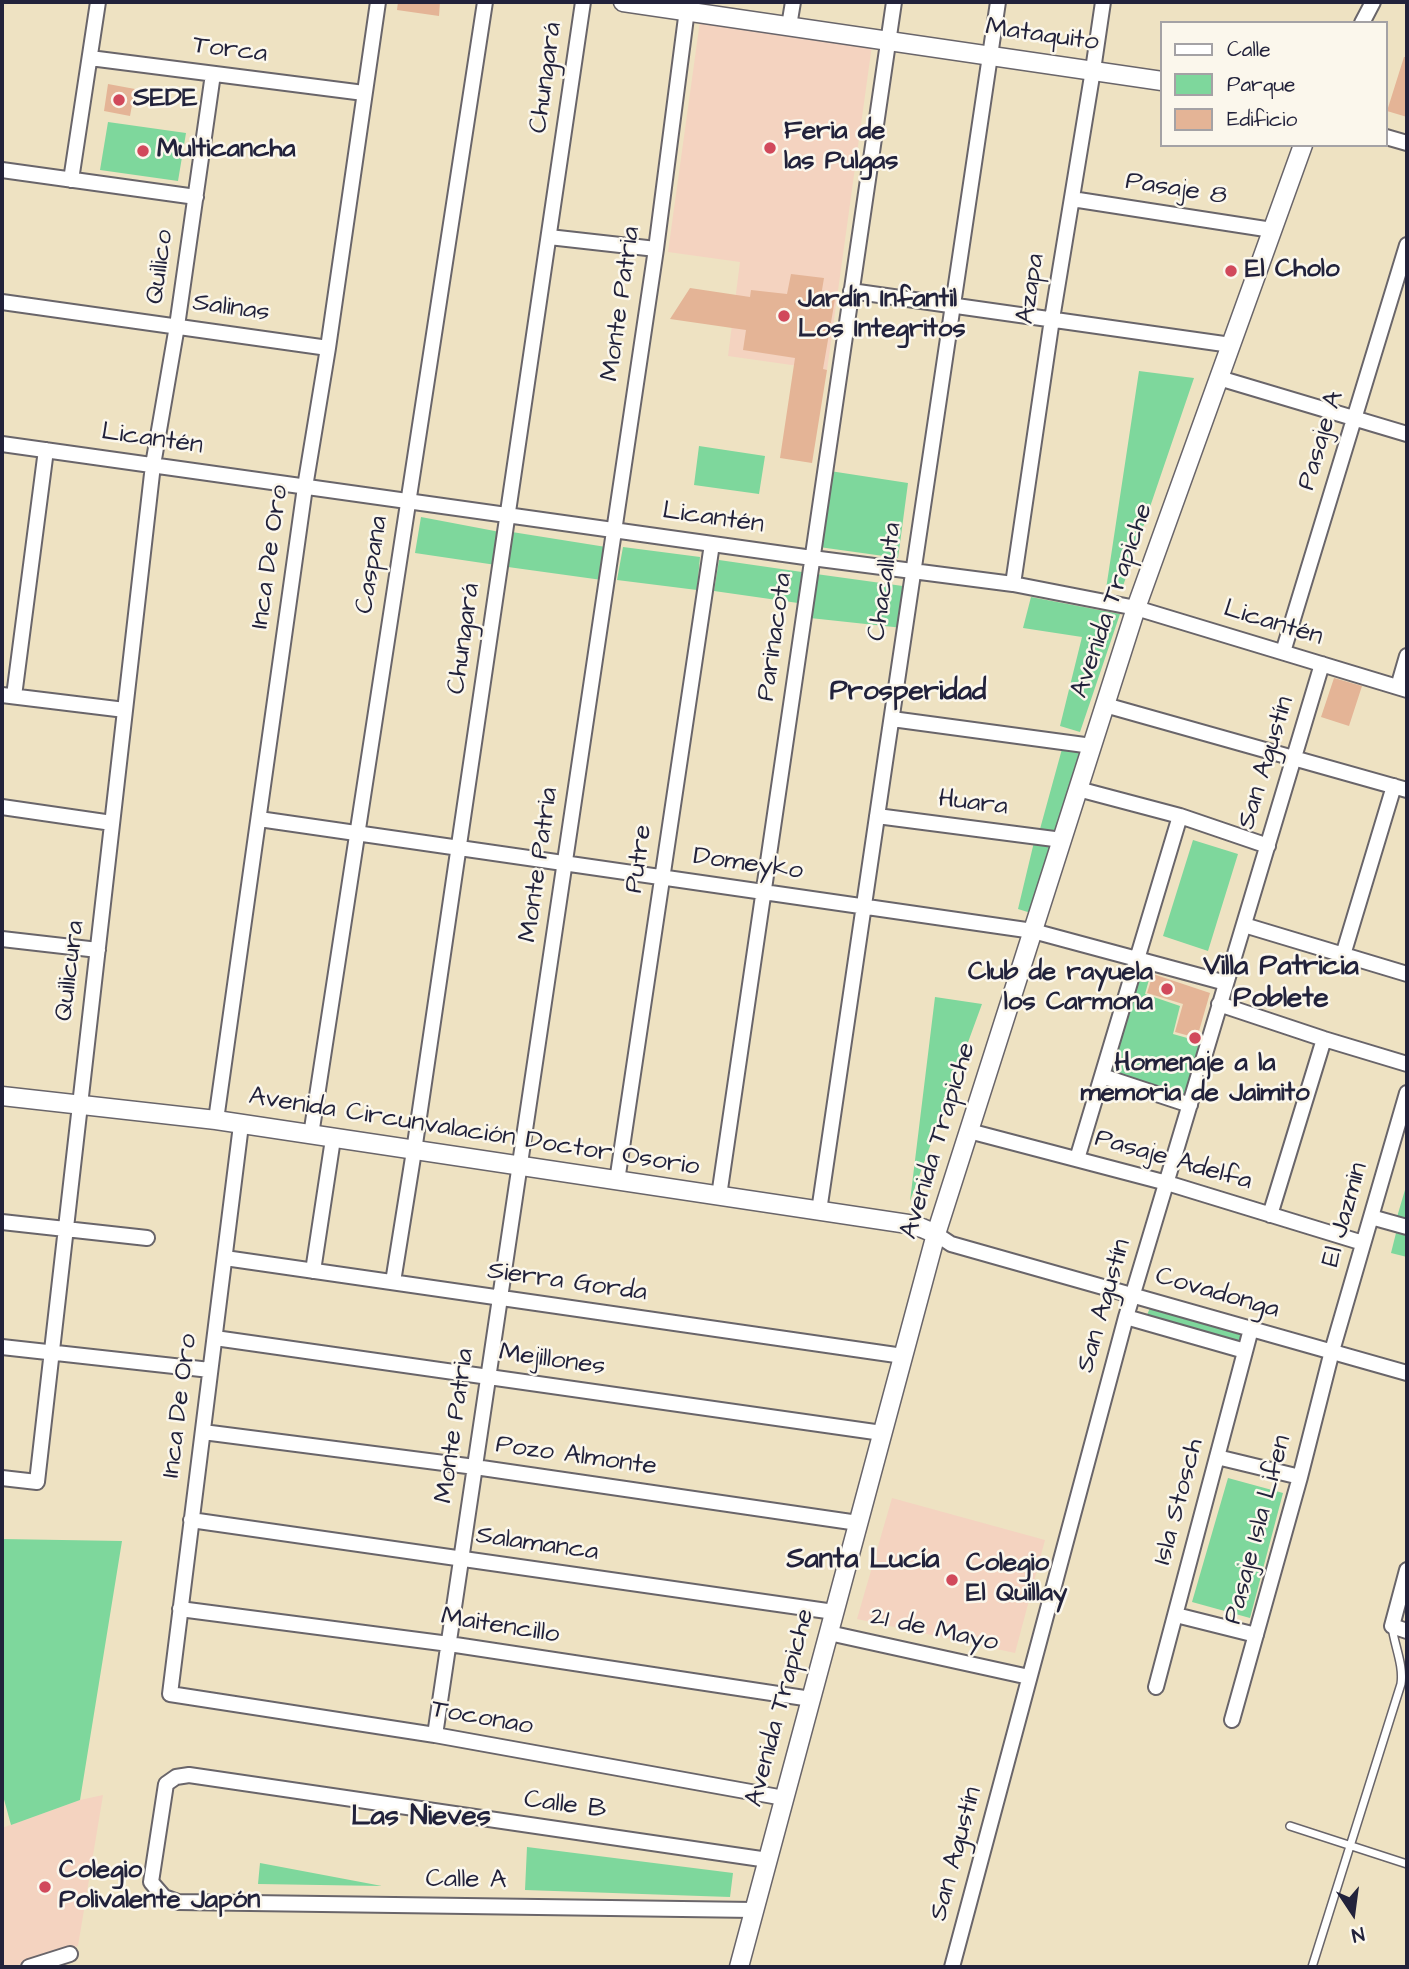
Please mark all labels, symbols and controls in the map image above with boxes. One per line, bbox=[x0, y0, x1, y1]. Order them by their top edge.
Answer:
street label: Mataquito bbox=[983, 13, 1101, 59]
street label: Chungará bbox=[524, 21, 570, 135]
legend bbox=[1160, 21, 1388, 147]
street label: Torca bbox=[191, 31, 269, 71]
text: Calle bbox=[1227, 35, 1271, 64]
text: Parque bbox=[1227, 70, 1295, 99]
place label: SEDE bbox=[133, 84, 197, 116]
marker: SEDE bbox=[111, 92, 127, 108]
text: Edificio bbox=[1227, 105, 1297, 134]
place label: Feria de las Pulgas bbox=[784, 117, 898, 178]
place label: Multicancha bbox=[157, 135, 295, 167]
marker: Feria de las Pulgas bbox=[762, 140, 778, 156]
marker: Multicancha bbox=[135, 143, 151, 159]
street label: Pasaje 8 bbox=[1123, 167, 1229, 213]
street label: Monte Patria bbox=[596, 225, 648, 383]
street label: Quilico bbox=[140, 228, 182, 306]
street label: Azapa bbox=[1011, 252, 1053, 326]
place label: El Cholo bbox=[1245, 255, 1340, 287]
marker: El Cholo bbox=[1223, 263, 1239, 279]
place label: Jardín Infantil Los Integritos bbox=[798, 285, 965, 346]
street label: Salinas bbox=[191, 288, 271, 330]
marker: Jardín Infantil Los Integritos bbox=[776, 308, 792, 324]
street label: Pasaje A bbox=[1292, 388, 1352, 494]
street label: Licantén bbox=[99, 417, 205, 463]
street label: Inca De Oro bbox=[245, 483, 297, 631]
street label: Licantén bbox=[660, 496, 766, 542]
street label: Avenida Trapiche bbox=[1065, 500, 1161, 702]
street label: Caspana bbox=[350, 514, 396, 616]
street label: Chacalluta bbox=[862, 521, 910, 643]
street label: Parinacota bbox=[752, 571, 800, 703]
street label: Chungará bbox=[442, 582, 488, 696]
street label: Licantén bbox=[1220, 594, 1326, 654]
district label: Prosperidad bbox=[830, 676, 986, 710]
street label: San Agustín bbox=[1232, 693, 1302, 833]
street label: Huara bbox=[936, 784, 1010, 824]
street label: Monte Patria bbox=[514, 786, 566, 944]
street label: Putre bbox=[620, 823, 660, 895]
street label: Domeyko bbox=[691, 842, 805, 888]
street label: Quilicura bbox=[49, 919, 93, 1023]
district label: Villa Patricia Poblete bbox=[1203, 951, 1359, 1017]
place label: Club de rayuela los Carmona bbox=[968, 958, 1153, 1020]
marker: Club de rayuela los Carmona bbox=[1159, 981, 1175, 997]
marker: Homenaje a la memoria de Jaimito bbox=[1187, 1030, 1203, 1046]
street label: Avenida Trapiche bbox=[894, 1039, 984, 1243]
place label: Homenaje a la memoria de Jaimito bbox=[1080, 1049, 1310, 1110]
street label: Avenida Circunvalación Doctor Osorio bbox=[246, 1082, 702, 1184]
street label: Pasaje Adelfa bbox=[1091, 1124, 1255, 1198]
street label: El Jazmin bbox=[1316, 1159, 1376, 1271]
street label: San Agustín bbox=[1071, 1236, 1139, 1376]
street label: Sierra Gorda bbox=[485, 1256, 649, 1310]
street label: Covadonga bbox=[1151, 1261, 1283, 1327]
street label: Inca De Oro bbox=[157, 1332, 205, 1480]
street label: Mejillones bbox=[497, 1338, 607, 1384]
street label: Monte Patria bbox=[430, 1347, 482, 1505]
street label: Pozo Almonte bbox=[493, 1430, 659, 1484]
street label: Pasaje Isla Lifen bbox=[1219, 1432, 1299, 1628]
street label: Isla Stosch bbox=[1148, 1436, 1212, 1568]
street label: Salamanca bbox=[474, 1521, 600, 1569]
district label: Santa Lucía bbox=[787, 1544, 939, 1578]
place label: Colegio El Quillay bbox=[966, 1549, 1067, 1610]
marker: Colegio El Quillay bbox=[944, 1572, 960, 1588]
street label: Maitencillo bbox=[439, 1602, 561, 1652]
street label: 21 de Mayo bbox=[867, 1602, 1001, 1660]
street label: Avenida Trapiche bbox=[740, 1606, 822, 1810]
street label: Toconao bbox=[429, 1695, 535, 1743]
street label: San Agustín bbox=[924, 1784, 990, 1924]
street label: Calle B bbox=[522, 1785, 608, 1827]
district label: Las Nieves bbox=[351, 1801, 491, 1835]
place label: Colegio Polivalente Japón bbox=[59, 1856, 260, 1918]
street label: Calle A bbox=[425, 1865, 507, 1897]
north arrow bbox=[1318, 1878, 1388, 1948]
marker: Colegio Polivalente Japón bbox=[37, 1879, 53, 1895]
text: N bbox=[1349, 1919, 1367, 1948]

